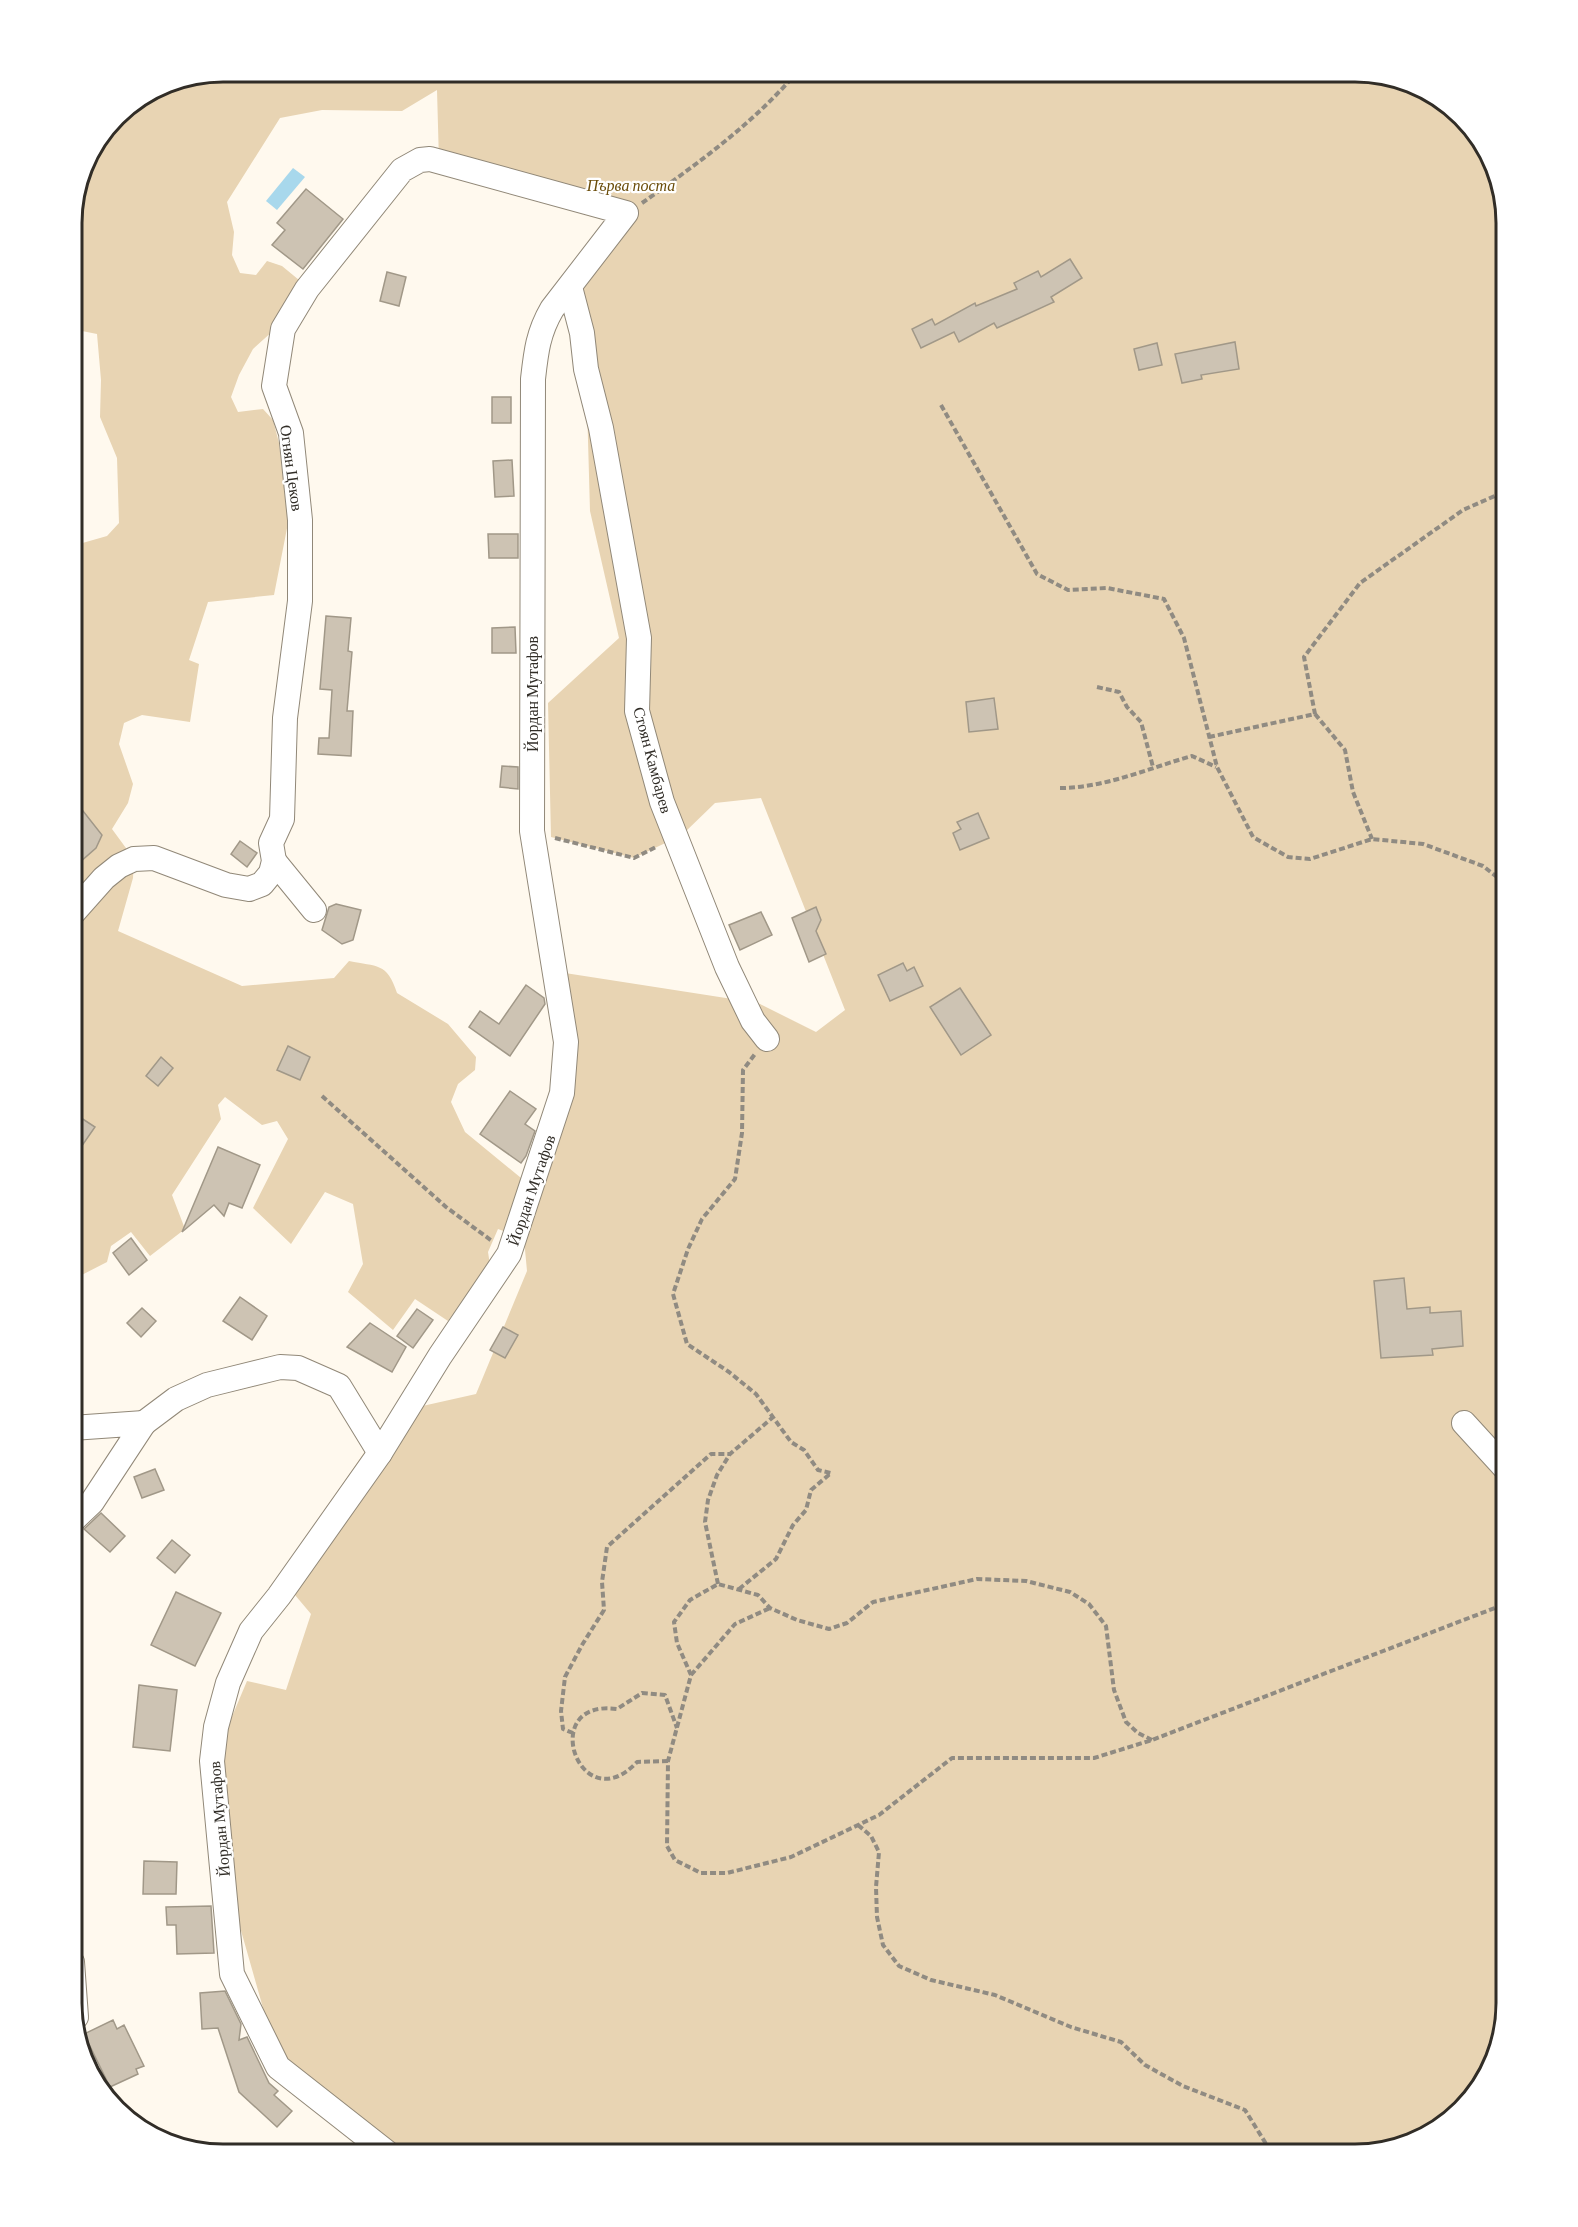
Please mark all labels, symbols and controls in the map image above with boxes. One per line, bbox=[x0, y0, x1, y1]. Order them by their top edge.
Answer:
park label: Първа поста bbox=[586, 177, 675, 195]
street label: Огнян Цеков bbox=[276, 424, 306, 513]
street label: Йордан Мутафов bbox=[523, 635, 542, 752]
street label: Стоян Камбарев bbox=[629, 705, 675, 816]
street label: Йордан Мутафов bbox=[504, 1132, 560, 1248]
street label: Йордан Мутафов bbox=[205, 1760, 234, 1878]

